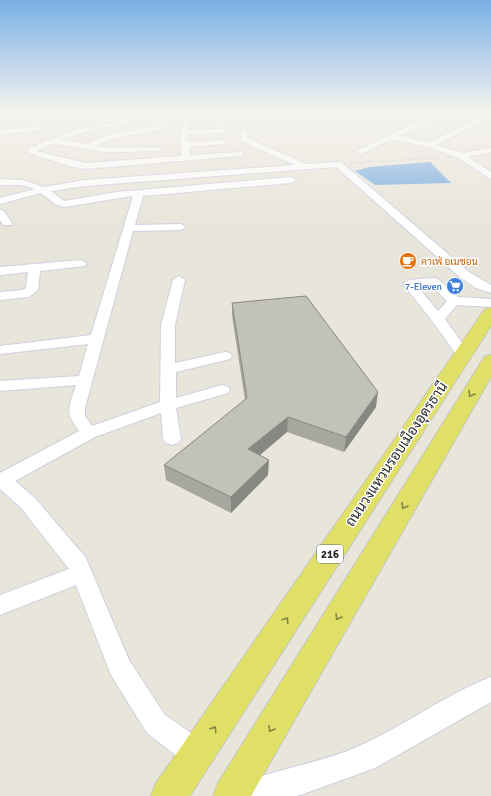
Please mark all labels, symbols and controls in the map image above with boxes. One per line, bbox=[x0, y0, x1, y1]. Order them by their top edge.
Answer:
cafe icon: คาเฟ่ อเมซอน bbox=[398, 251, 418, 271]
place label: คาเฟ่ อเมซอน bbox=[421, 255, 478, 268]
supermarket icon: 7-Eleven bbox=[445, 276, 465, 296]
place label: 7-Eleven bbox=[405, 281, 442, 293]
street label: ถนนวงแหวนรอบเมืองอุดรธานี bbox=[341, 378, 452, 530]
one-way arrow bbox=[468, 390, 476, 397]
one-way arrow bbox=[402, 502, 409, 509]
road number: 216 bbox=[317, 545, 343, 563]
one-way arrow bbox=[335, 613, 342, 620]
one-way arrow bbox=[281, 617, 289, 624]
one-way arrow bbox=[269, 725, 276, 732]
one-way arrow bbox=[209, 726, 216, 733]

